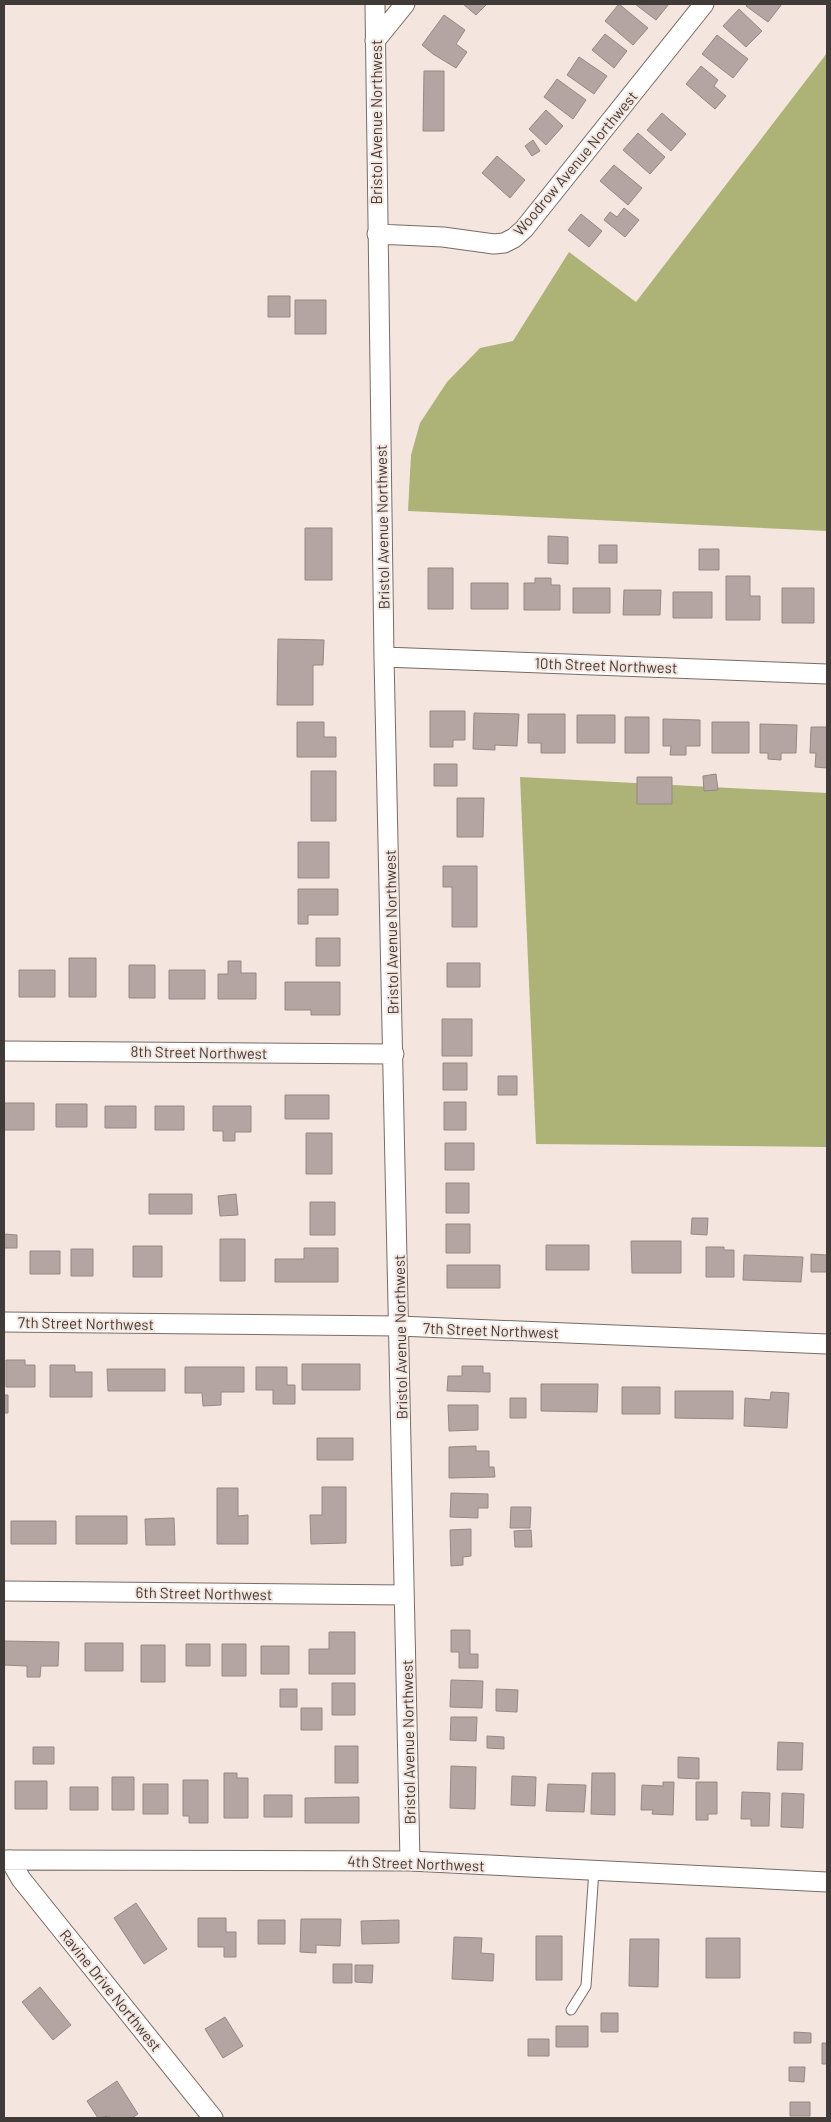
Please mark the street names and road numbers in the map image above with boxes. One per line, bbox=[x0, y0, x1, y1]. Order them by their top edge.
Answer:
street label: Bristol Avenue Northwest bbox=[367, 40, 385, 204]
street label: Woodrow Avenue Northwest bbox=[509, 87, 641, 239]
street label: Bristol Avenue Northwest bbox=[372, 444, 392, 610]
street label: 10th Street Northwest bbox=[534, 654, 678, 676]
street label: Bristol Avenue Northwest bbox=[381, 849, 401, 1015]
street label: 8th Street Northwest bbox=[130, 1042, 268, 1062]
street label: Bristol Avenue Northwest bbox=[390, 1254, 410, 1420]
street label: 7th Street Northwest bbox=[18, 1313, 154, 1333]
street label: 7th Street Northwest bbox=[423, 1319, 559, 1341]
street label: 6th Street Northwest bbox=[136, 1583, 272, 1603]
street label: Bristol Avenue Northwest bbox=[398, 1659, 418, 1825]
street label: 4th Street Northwest bbox=[347, 1852, 485, 1874]
street label: Ravine Drive Northwest bbox=[56, 1925, 166, 2055]

